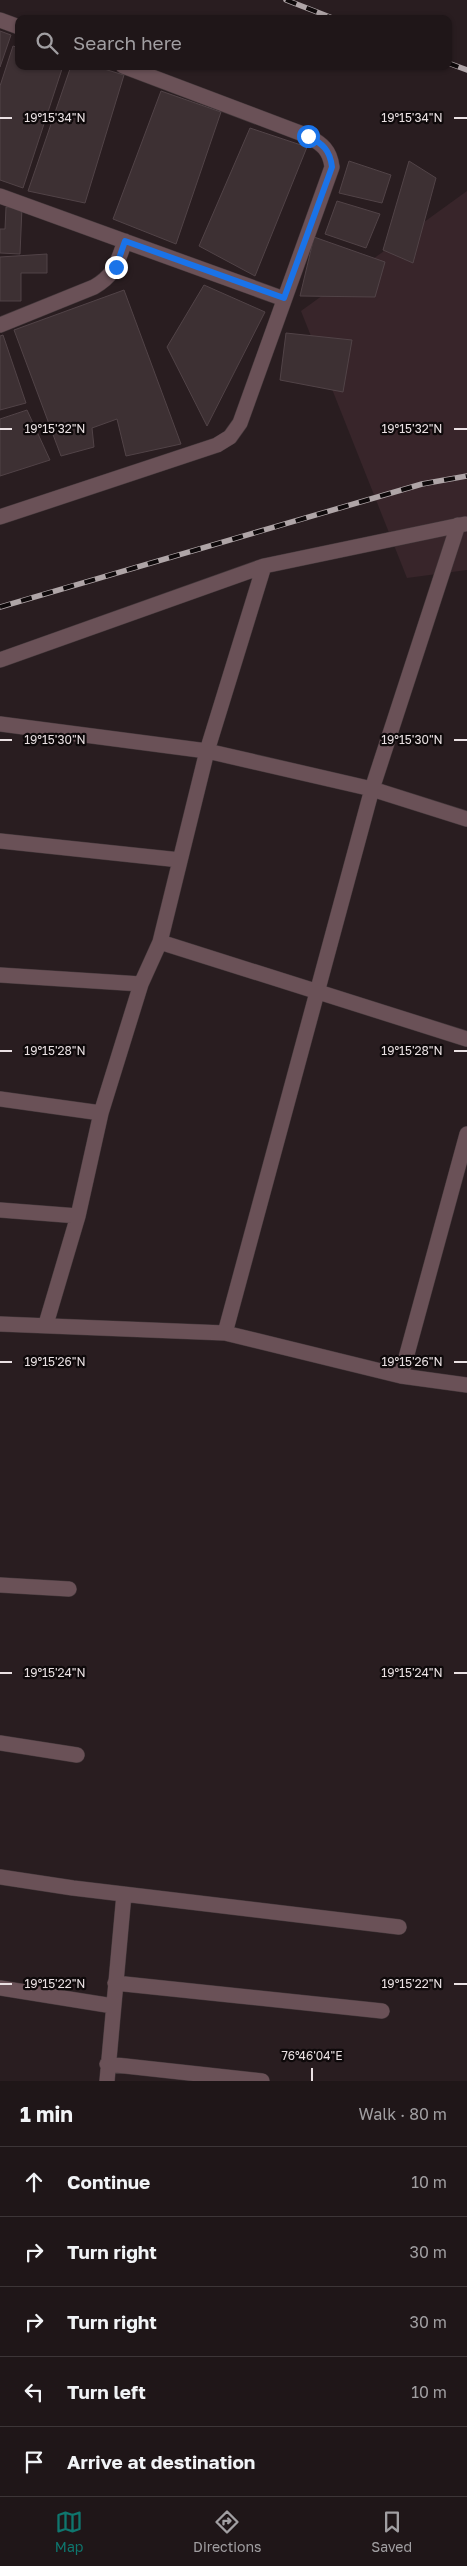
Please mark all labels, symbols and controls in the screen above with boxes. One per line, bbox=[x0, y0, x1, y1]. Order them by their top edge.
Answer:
search box bbox=[15, 15, 452, 70]
icon: search bbox=[33, 29, 61, 57]
text: Search here bbox=[73, 31, 182, 54]
text: 19°15'34"N bbox=[24, 110, 86, 125]
text: 19°15'34"N bbox=[381, 110, 443, 125]
route start bbox=[297, 125, 320, 148]
route end bbox=[105, 256, 128, 279]
text: 19°15'32"N bbox=[25, 421, 85, 436]
text: 19°15'32"N bbox=[382, 421, 442, 436]
text: 19°15'30"N bbox=[24, 732, 86, 747]
text: 19°15'30"N bbox=[381, 732, 443, 747]
text: 19°15'28"N bbox=[24, 1043, 86, 1058]
text: 19°15'28"N bbox=[381, 1043, 443, 1058]
text: 19°15'26"N bbox=[24, 1354, 86, 1369]
text: 19°15'26"N bbox=[381, 1354, 443, 1369]
text: 19°15'24"N bbox=[24, 1665, 86, 1680]
text: 19°15'24"N bbox=[381, 1665, 443, 1680]
text: 19°15'22"N bbox=[25, 1976, 85, 1991]
text: 19°15'22"N bbox=[382, 1976, 442, 1991]
text: 76°46'04"E bbox=[281, 2048, 343, 2063]
text: 1 min bbox=[20, 2101, 73, 2127]
text: Walk · 80 m bbox=[358, 2104, 447, 2124]
icon: ahead bbox=[20, 2168, 48, 2196]
text: Continue bbox=[67, 2170, 150, 2193]
text: 10 m bbox=[411, 2172, 447, 2192]
icon: right bbox=[20, 2238, 48, 2266]
text: Turn right bbox=[67, 2240, 157, 2263]
text: 30 m bbox=[410, 2242, 447, 2262]
icon: right bbox=[20, 2308, 48, 2336]
text: Turn right bbox=[67, 2310, 157, 2333]
text: 30 m bbox=[410, 2312, 447, 2332]
icon: left bbox=[20, 2378, 48, 2406]
text: Turn left bbox=[67, 2380, 146, 2403]
text: 10 m bbox=[411, 2382, 447, 2402]
icon: arrive bbox=[20, 2448, 48, 2476]
text: Arrive at destination bbox=[67, 2450, 255, 2473]
tab: Map bbox=[55, 2508, 83, 2555]
tab: Directions bbox=[193, 2508, 262, 2555]
tab: Saved bbox=[371, 2508, 412, 2555]

